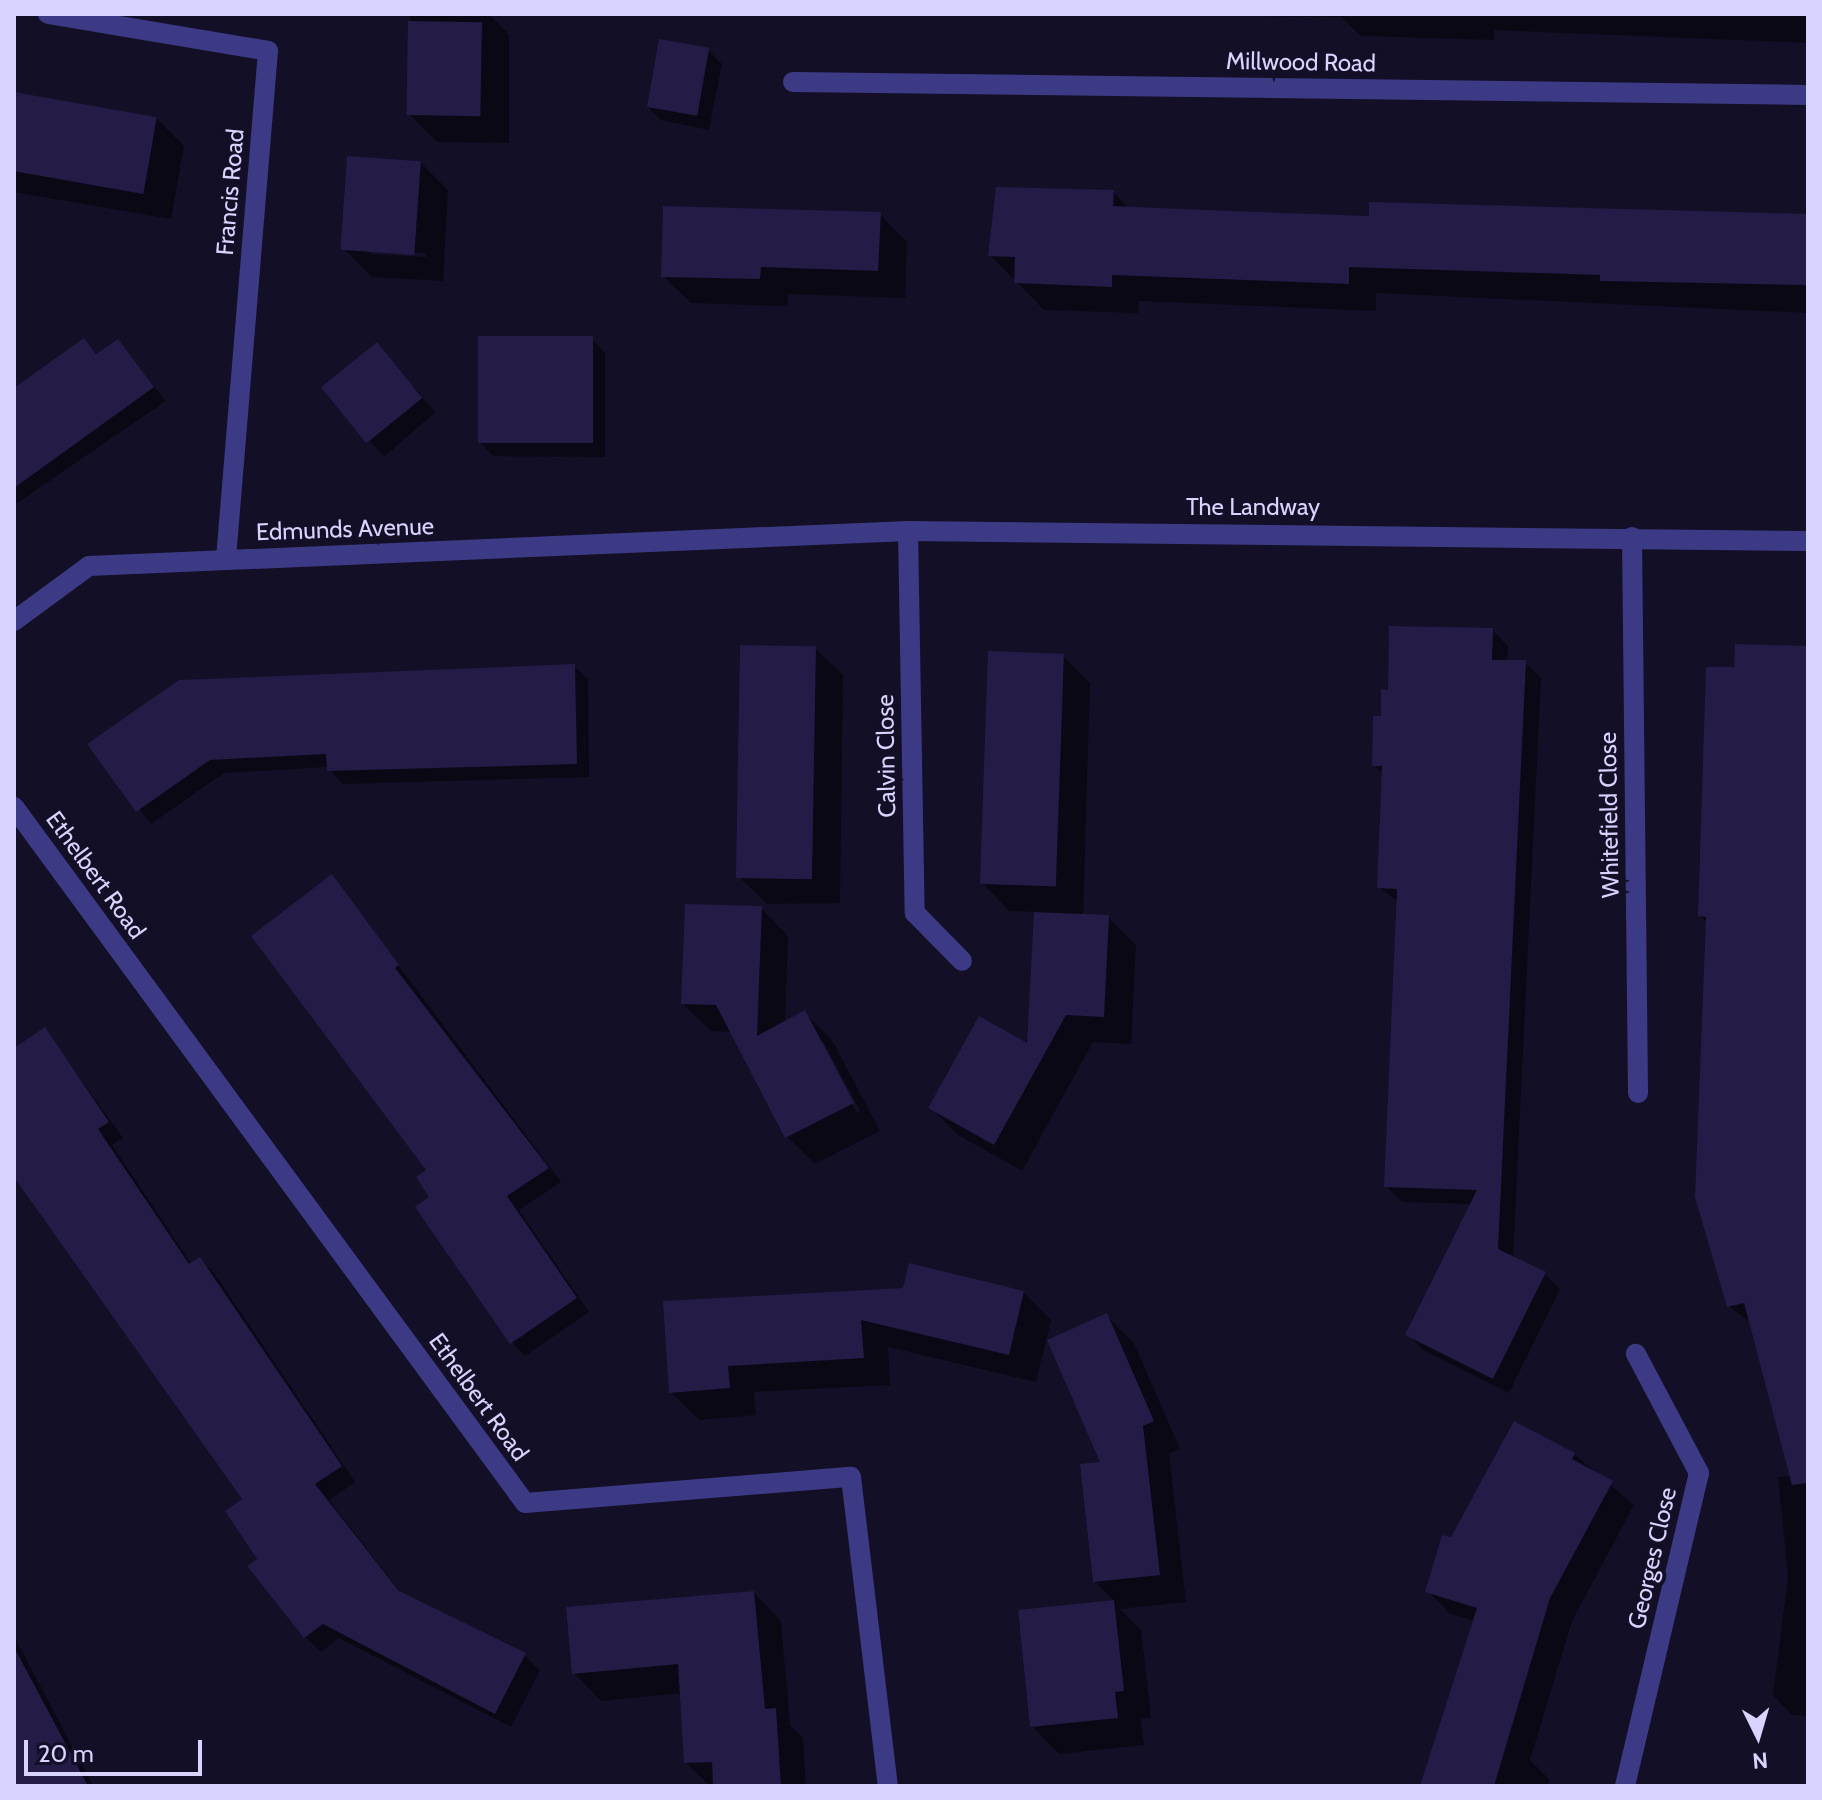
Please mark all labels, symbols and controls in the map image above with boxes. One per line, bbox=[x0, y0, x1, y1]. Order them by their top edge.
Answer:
street label: Millwood Road bbox=[1226, 46, 1376, 78]
street label: Francis Road bbox=[210, 127, 250, 257]
street label: The Landway bbox=[1186, 493, 1320, 521]
street label: Edmunds Avenue bbox=[256, 512, 434, 546]
street label: Calvin Close bbox=[871, 694, 901, 818]
street label: Whitefield Close bbox=[1593, 732, 1625, 898]
street label: Ethelbert Road bbox=[40, 806, 152, 944]
street label: Ethelbert Road bbox=[423, 1328, 535, 1466]
street label: Georges Close bbox=[1622, 1484, 1682, 1632]
north arrow bbox=[1718, 1696, 1798, 1776]
scale bar bbox=[28, 1724, 206, 1774]
text: 20 m bbox=[38, 1739, 94, 1768]
text: N bbox=[1751, 1746, 1769, 1775]

